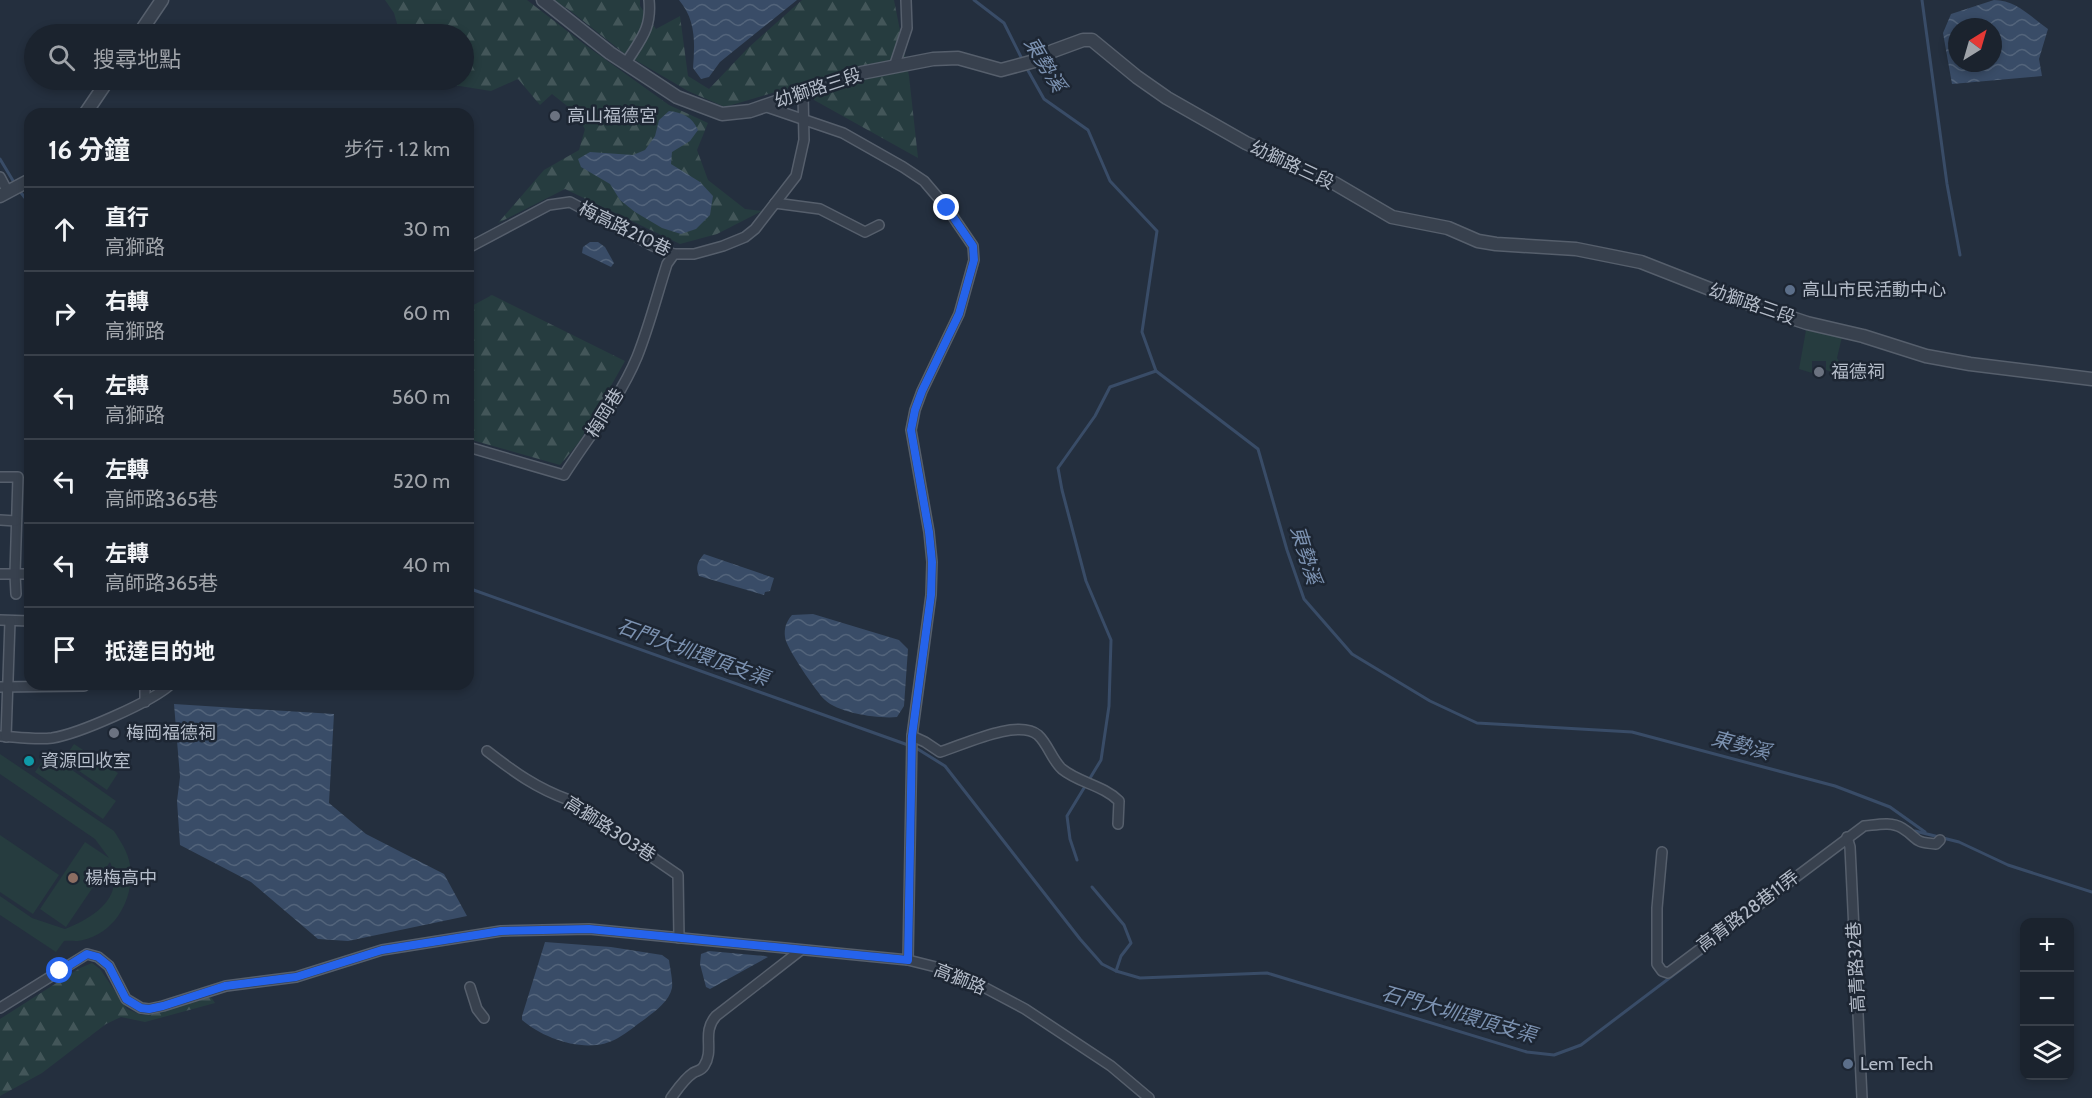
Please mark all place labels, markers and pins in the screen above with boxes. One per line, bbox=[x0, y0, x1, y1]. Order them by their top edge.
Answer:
place label: 高山福德宮 bbox=[567, 105, 657, 127]
marker: 高山福德宮 bbox=[548, 109, 562, 123]
place label: 高山市民活動中心 bbox=[1802, 279, 1946, 301]
marker: 高山市民活動中心 bbox=[1783, 283, 1797, 297]
place label: 福德祠 bbox=[1831, 361, 1885, 383]
marker: 福德祠 bbox=[1812, 365, 1826, 379]
place label: 梅岡福德祠 bbox=[126, 722, 216, 744]
marker: 梅岡福德祠 bbox=[107, 726, 121, 740]
place label: 資源回收室 bbox=[41, 750, 131, 772]
marker: 資源回收室 bbox=[22, 754, 36, 768]
place label: 楊梅高中 bbox=[85, 867, 157, 889]
marker: 楊梅高中 bbox=[66, 871, 80, 885]
place label: Lem Tech bbox=[1860, 1053, 1933, 1075]
marker: Lem Tech bbox=[1841, 1057, 1855, 1071]

